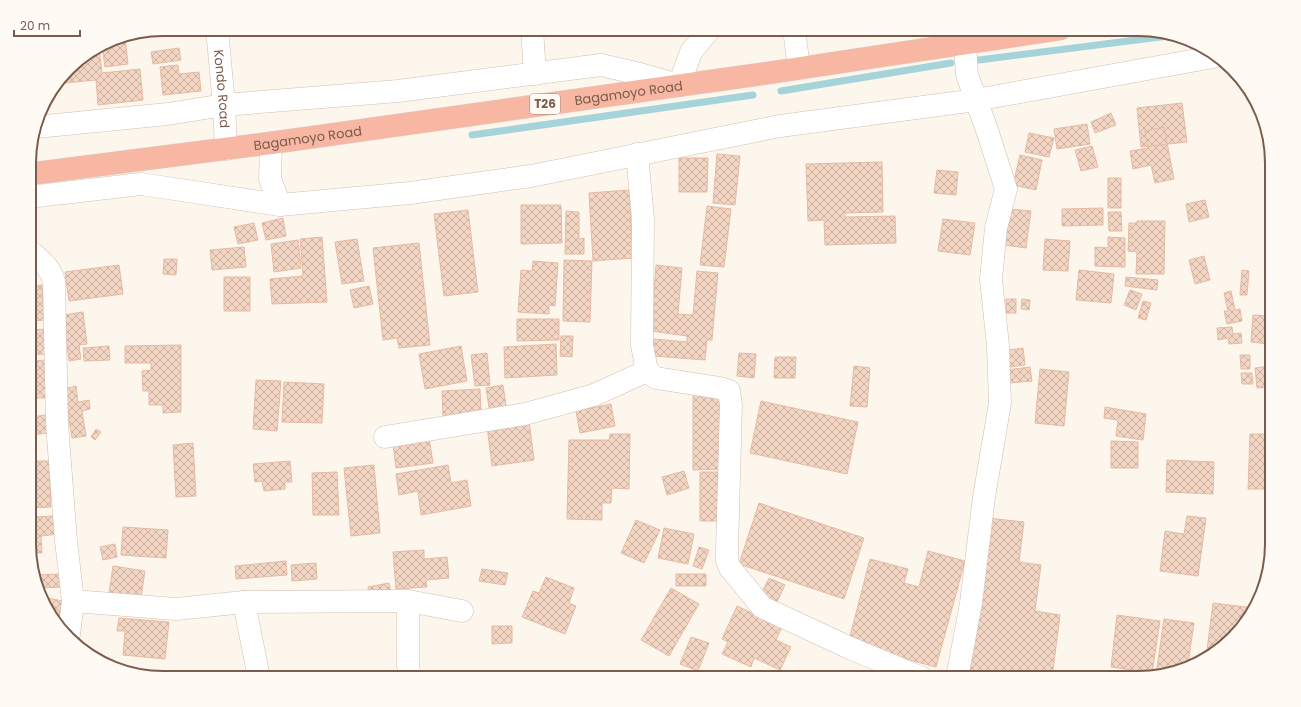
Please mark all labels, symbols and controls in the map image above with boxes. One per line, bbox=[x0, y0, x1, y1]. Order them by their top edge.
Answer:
scale bar bbox=[14, 12, 80, 38]
text: 20 m bbox=[20, 17, 50, 34]
street label: Kondo Road bbox=[209, 49, 234, 129]
street label: Bagamoyo Road bbox=[573, 76, 684, 110]
road number: T26 bbox=[530, 94, 560, 114]
street label: Bagamoyo Road bbox=[252, 121, 363, 155]

